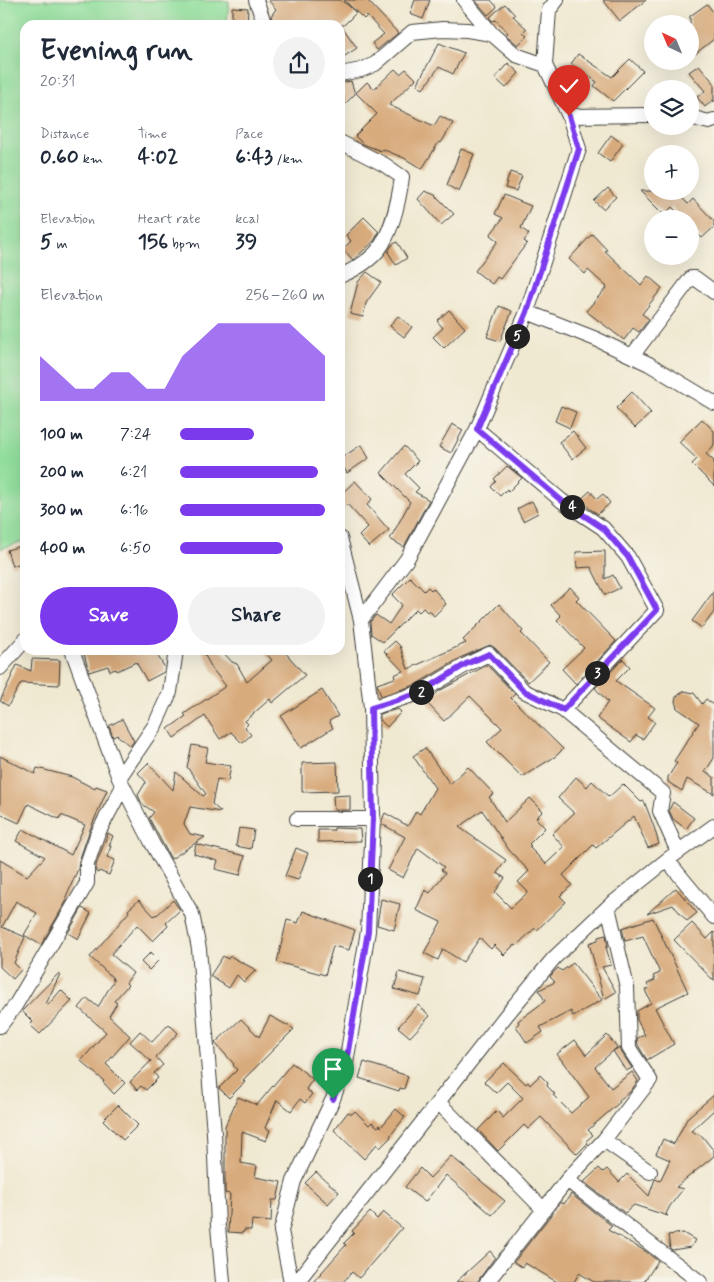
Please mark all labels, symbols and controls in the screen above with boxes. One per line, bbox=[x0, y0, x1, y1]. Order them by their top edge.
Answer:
north arrow bbox=[644, 15, 699, 70]
map controls bbox=[644, 15, 699, 265]
text: Evening run bbox=[40, 33, 193, 70]
button: share bbox=[273, 37, 325, 89]
pin bbox=[548, 65, 590, 116]
text: 20:31 bbox=[40, 71, 75, 92]
icon: check bbox=[555, 72, 583, 100]
button: layers bbox=[644, 80, 699, 135]
text: Distance bbox=[40, 125, 89, 143]
text: Time bbox=[138, 125, 167, 143]
text: Pace bbox=[235, 125, 263, 143]
text: 0.60 bbox=[40, 143, 79, 171]
text: 4:02 bbox=[138, 143, 178, 171]
text: 6:43 bbox=[235, 143, 273, 171]
button: + bbox=[644, 145, 699, 200]
text: km bbox=[79, 150, 103, 168]
text: /km bbox=[273, 150, 303, 168]
text: Elevation bbox=[40, 210, 95, 228]
text: Heart rate bbox=[138, 210, 201, 228]
text: kcal bbox=[235, 210, 259, 228]
button: − bbox=[644, 210, 699, 265]
text: 5 bbox=[40, 228, 53, 256]
text: 156 bbox=[138, 228, 168, 256]
text: 39 bbox=[235, 228, 257, 256]
text: m bbox=[53, 235, 68, 253]
text: bpm bbox=[168, 235, 200, 253]
text: Elevation bbox=[40, 285, 103, 306]
text: 256–260 m bbox=[245, 285, 325, 306]
pin: 5 bbox=[504, 324, 530, 348]
text: 5 bbox=[513, 327, 522, 345]
text: 100 m bbox=[40, 424, 83, 445]
text: 7:24 bbox=[120, 424, 152, 445]
text: 200 m bbox=[40, 462, 84, 483]
text: 6:21 bbox=[120, 462, 147, 483]
pin: 4 bbox=[560, 494, 584, 520]
text: 4 bbox=[568, 498, 577, 516]
text: 300 m bbox=[40, 500, 83, 521]
text: 6:16 bbox=[120, 500, 148, 521]
text: 400 m bbox=[40, 538, 85, 559]
text: 6:50 bbox=[120, 538, 151, 559]
button: Save bbox=[40, 587, 178, 645]
button: Share bbox=[188, 587, 325, 645]
pin: 3 bbox=[584, 660, 610, 686]
text: 3 bbox=[594, 664, 601, 682]
pin: 2 bbox=[408, 680, 434, 704]
text: 2 bbox=[418, 683, 425, 701]
pin: 1 bbox=[358, 866, 382, 892]
text: 1 bbox=[367, 870, 374, 888]
pin bbox=[312, 1048, 354, 1099]
icon: arrive bbox=[319, 1055, 347, 1083]

